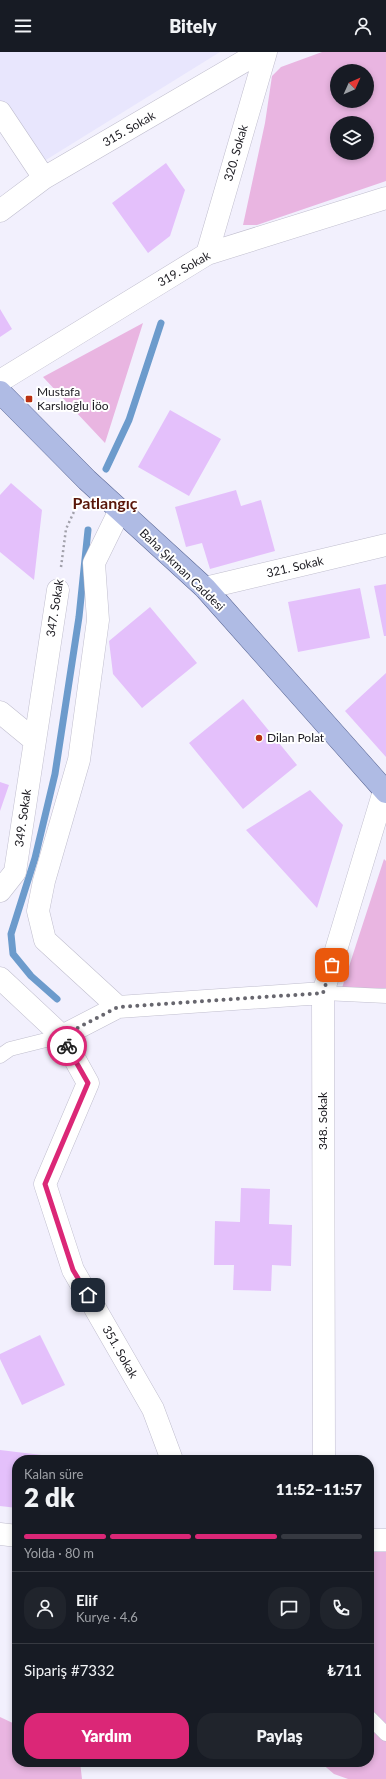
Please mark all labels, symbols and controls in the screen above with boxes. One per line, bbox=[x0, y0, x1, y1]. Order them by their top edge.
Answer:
icon: menu bbox=[12, 15, 34, 37]
text: Bitely bbox=[169, 15, 217, 37]
icon: person bbox=[352, 15, 374, 37]
north arrow bbox=[330, 64, 374, 108]
map controls bbox=[330, 64, 374, 160]
street label: 315. Sokak bbox=[100, 107, 158, 150]
button: layers bbox=[330, 116, 374, 160]
street label: 320. Sokak bbox=[220, 122, 251, 183]
street label: 319. Sokak bbox=[155, 247, 213, 290]
place label: Mustafa Karslıoğlu İöo bbox=[37, 384, 109, 413]
marker: Mustafa Karslıoğlu İöo bbox=[24, 394, 34, 404]
district label: Patlangıç bbox=[73, 493, 138, 512]
street label: Baha Şıkman Caddesi bbox=[137, 525, 228, 614]
street label: 321. Sokak bbox=[265, 552, 326, 580]
street label: 347. Sokak bbox=[43, 577, 67, 638]
place label: Dilan Polat bbox=[267, 730, 325, 745]
marker: Dilan Polat bbox=[254, 733, 264, 743]
street label: 349. Sokak bbox=[11, 787, 34, 848]
pin bbox=[315, 948, 349, 982]
icon: bag bbox=[321, 954, 343, 976]
courier bbox=[47, 1026, 87, 1066]
icon: bike bbox=[56, 1035, 78, 1057]
street label: 348. Sokak bbox=[315, 1091, 330, 1150]
pin bbox=[71, 1278, 105, 1312]
icon: home bbox=[77, 1284, 99, 1306]
street label: 351. Sokak bbox=[99, 1323, 142, 1381]
text: Kalan süre bbox=[24, 1466, 83, 1482]
text: 11:52–11:57 bbox=[276, 1480, 362, 1498]
text: 2 dk bbox=[24, 1481, 75, 1513]
text: Yolda · 80 m bbox=[24, 1545, 94, 1561]
button: person bbox=[24, 1587, 66, 1629]
button: chat bbox=[268, 1587, 310, 1629]
button: phone bbox=[320, 1587, 362, 1629]
text: Elif bbox=[76, 1591, 98, 1609]
text: Kurye · 4.6 bbox=[76, 1609, 138, 1625]
text: Sipariş #7332 bbox=[24, 1661, 114, 1679]
text: ₺711 bbox=[327, 1661, 362, 1679]
button: Yardım bbox=[24, 1713, 189, 1759]
button: Paylaş bbox=[197, 1713, 362, 1759]

